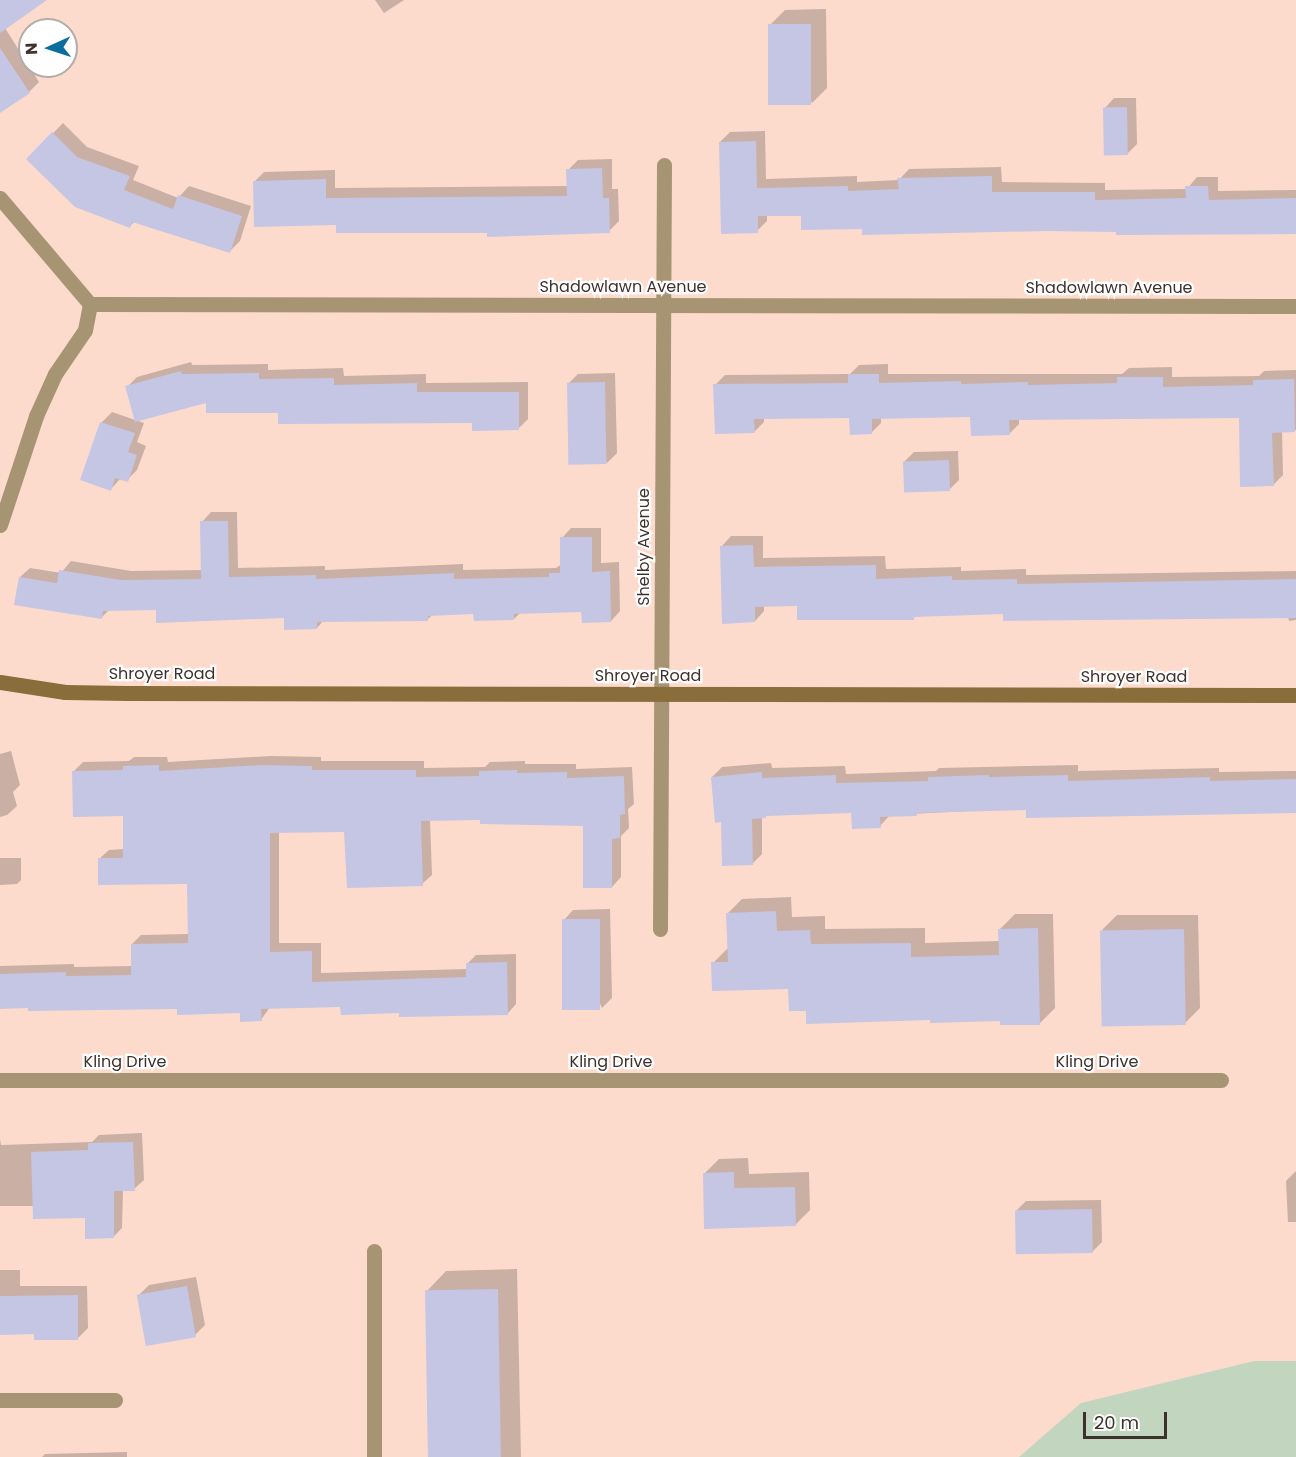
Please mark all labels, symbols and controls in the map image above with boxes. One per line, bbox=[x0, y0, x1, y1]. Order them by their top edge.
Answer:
north arrow bbox=[18, 18, 78, 78]
text: N bbox=[20, 42, 43, 55]
street label: Shadowlawn Avenue bbox=[539, 277, 707, 297]
street label: Shadowlawn Avenue bbox=[1025, 278, 1193, 298]
street label: Shelby Avenue bbox=[634, 488, 654, 606]
street label: Shroyer Road bbox=[109, 664, 215, 684]
street label: Shroyer Road bbox=[595, 666, 701, 686]
street label: Shroyer Road bbox=[1081, 667, 1187, 687]
street label: Kling Drive bbox=[84, 1052, 166, 1072]
street label: Kling Drive bbox=[570, 1052, 652, 1072]
street label: Kling Drive bbox=[1056, 1052, 1138, 1072]
scale bar bbox=[1086, 1400, 1170, 1438]
text: 20 m bbox=[1094, 1410, 1139, 1435]

